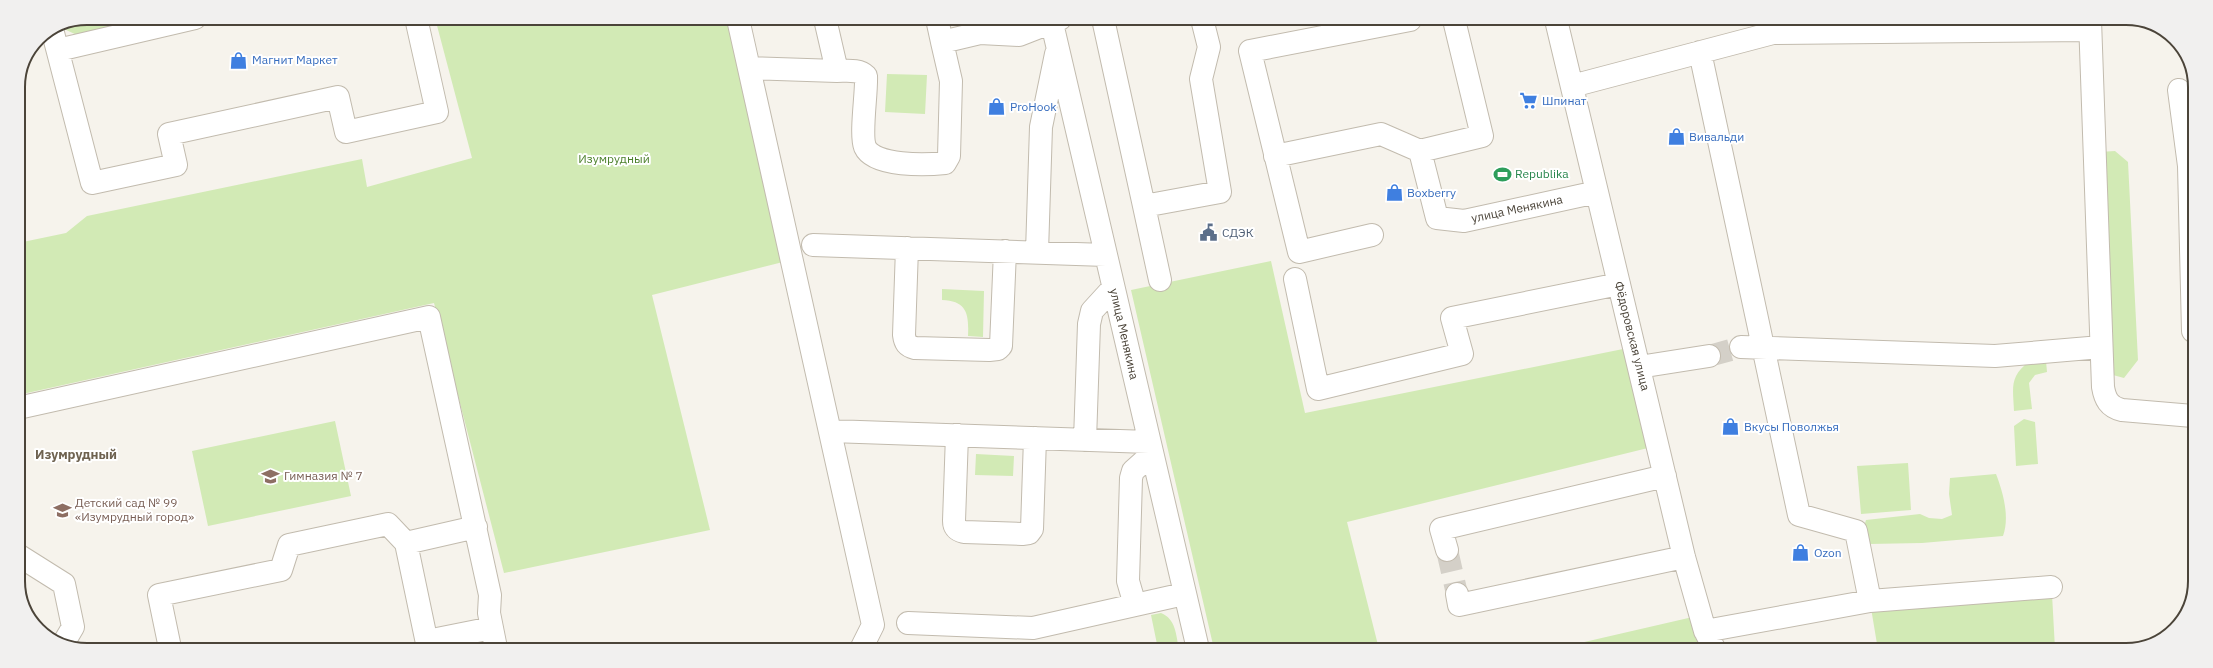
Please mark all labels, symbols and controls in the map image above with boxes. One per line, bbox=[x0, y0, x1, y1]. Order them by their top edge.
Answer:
shop icon: Магнит Маркет bbox=[229, 50, 249, 70]
place label: Магнит Маркет bbox=[252, 52, 338, 67]
supermarket icon: Шпинат bbox=[1519, 91, 1539, 111]
place label: Шпинат bbox=[1542, 93, 1587, 108]
shop icon: ProHook bbox=[987, 97, 1007, 117]
place label: ProHook bbox=[1010, 99, 1057, 114]
shop icon: Вивальди bbox=[1666, 127, 1686, 147]
place label: Вивальди bbox=[1689, 129, 1744, 144]
park label: Изумрудный bbox=[578, 151, 650, 166]
sports icon: Republika bbox=[1492, 164, 1512, 184]
place label: Republika bbox=[1515, 166, 1569, 181]
shop icon: Boxberry bbox=[1384, 183, 1404, 203]
place label: Boxberry bbox=[1407, 185, 1456, 200]
street label: улица Менякина bbox=[1470, 191, 1565, 226]
public building icon: СДЭК bbox=[1199, 223, 1219, 243]
place label: СДЭК bbox=[1222, 225, 1254, 240]
street label: Фёдоровская улица bbox=[1612, 280, 1653, 393]
street label: улица Менякина bbox=[1107, 287, 1142, 381]
shop icon: Вкусы Поволжья bbox=[1721, 417, 1741, 437]
place label: Вкусы Поволжья bbox=[1744, 419, 1839, 434]
district label: Изумрудный bbox=[35, 446, 117, 463]
school or university icon: Гимназия № 7 bbox=[261, 466, 281, 486]
place label: Гимназия № 7 bbox=[284, 468, 363, 483]
place label: Детский сад № 99 «Изумрудный город» bbox=[75, 495, 194, 524]
school or university icon: Детский сад № 99 «Изумрудный город» bbox=[52, 500, 72, 520]
shop icon: Ozon bbox=[1791, 543, 1811, 563]
place label: Ozon bbox=[1814, 545, 1841, 560]

